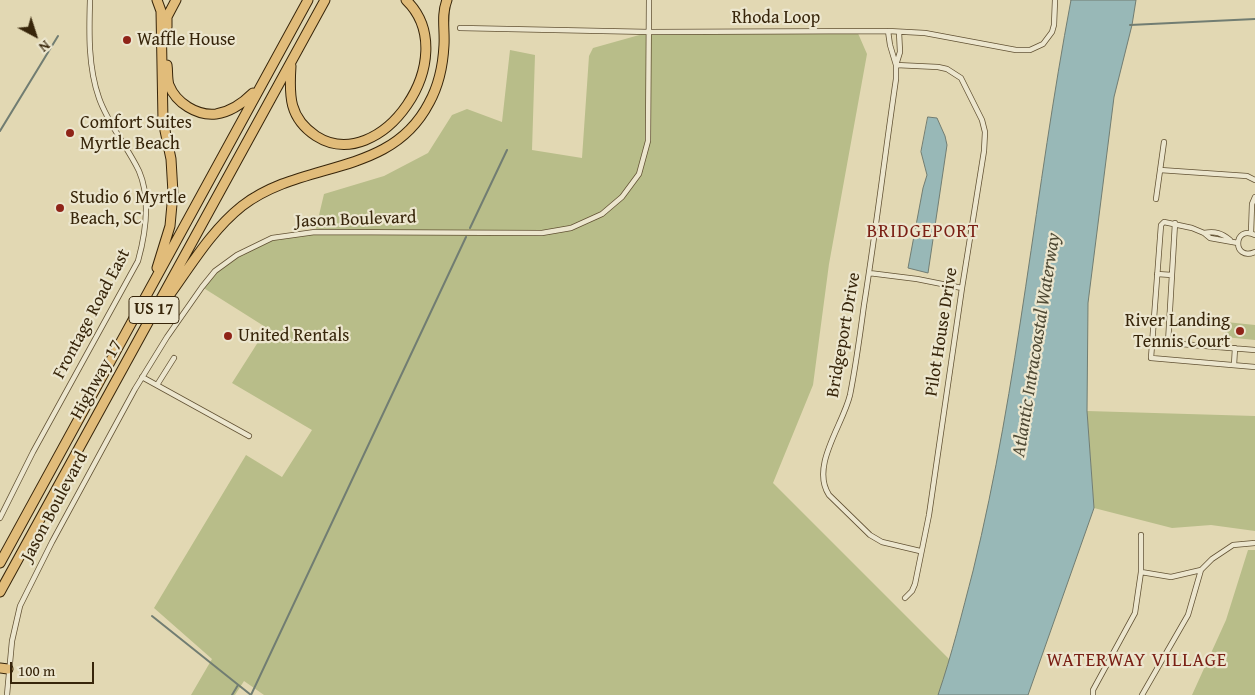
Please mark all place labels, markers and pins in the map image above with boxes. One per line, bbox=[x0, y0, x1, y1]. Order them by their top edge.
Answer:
place label: Waffle House bbox=[137, 29, 236, 51]
marker: Waffle House bbox=[121, 34, 133, 46]
place label: Comfort Suites Myrtle Beach bbox=[80, 112, 192, 154]
marker: Comfort Suites Myrtle Beach bbox=[64, 127, 76, 139]
place label: Studio 6 Myrtle Beach, SC bbox=[70, 187, 186, 230]
marker: Studio 6 Myrtle Beach, SC bbox=[54, 202, 66, 214]
place label: River Landing Tennis Court bbox=[1125, 310, 1230, 352]
place label: United Rentals bbox=[238, 325, 349, 347]
marker: River Landing Tennis Court bbox=[1234, 325, 1246, 337]
marker: United Rentals bbox=[222, 330, 234, 342]

